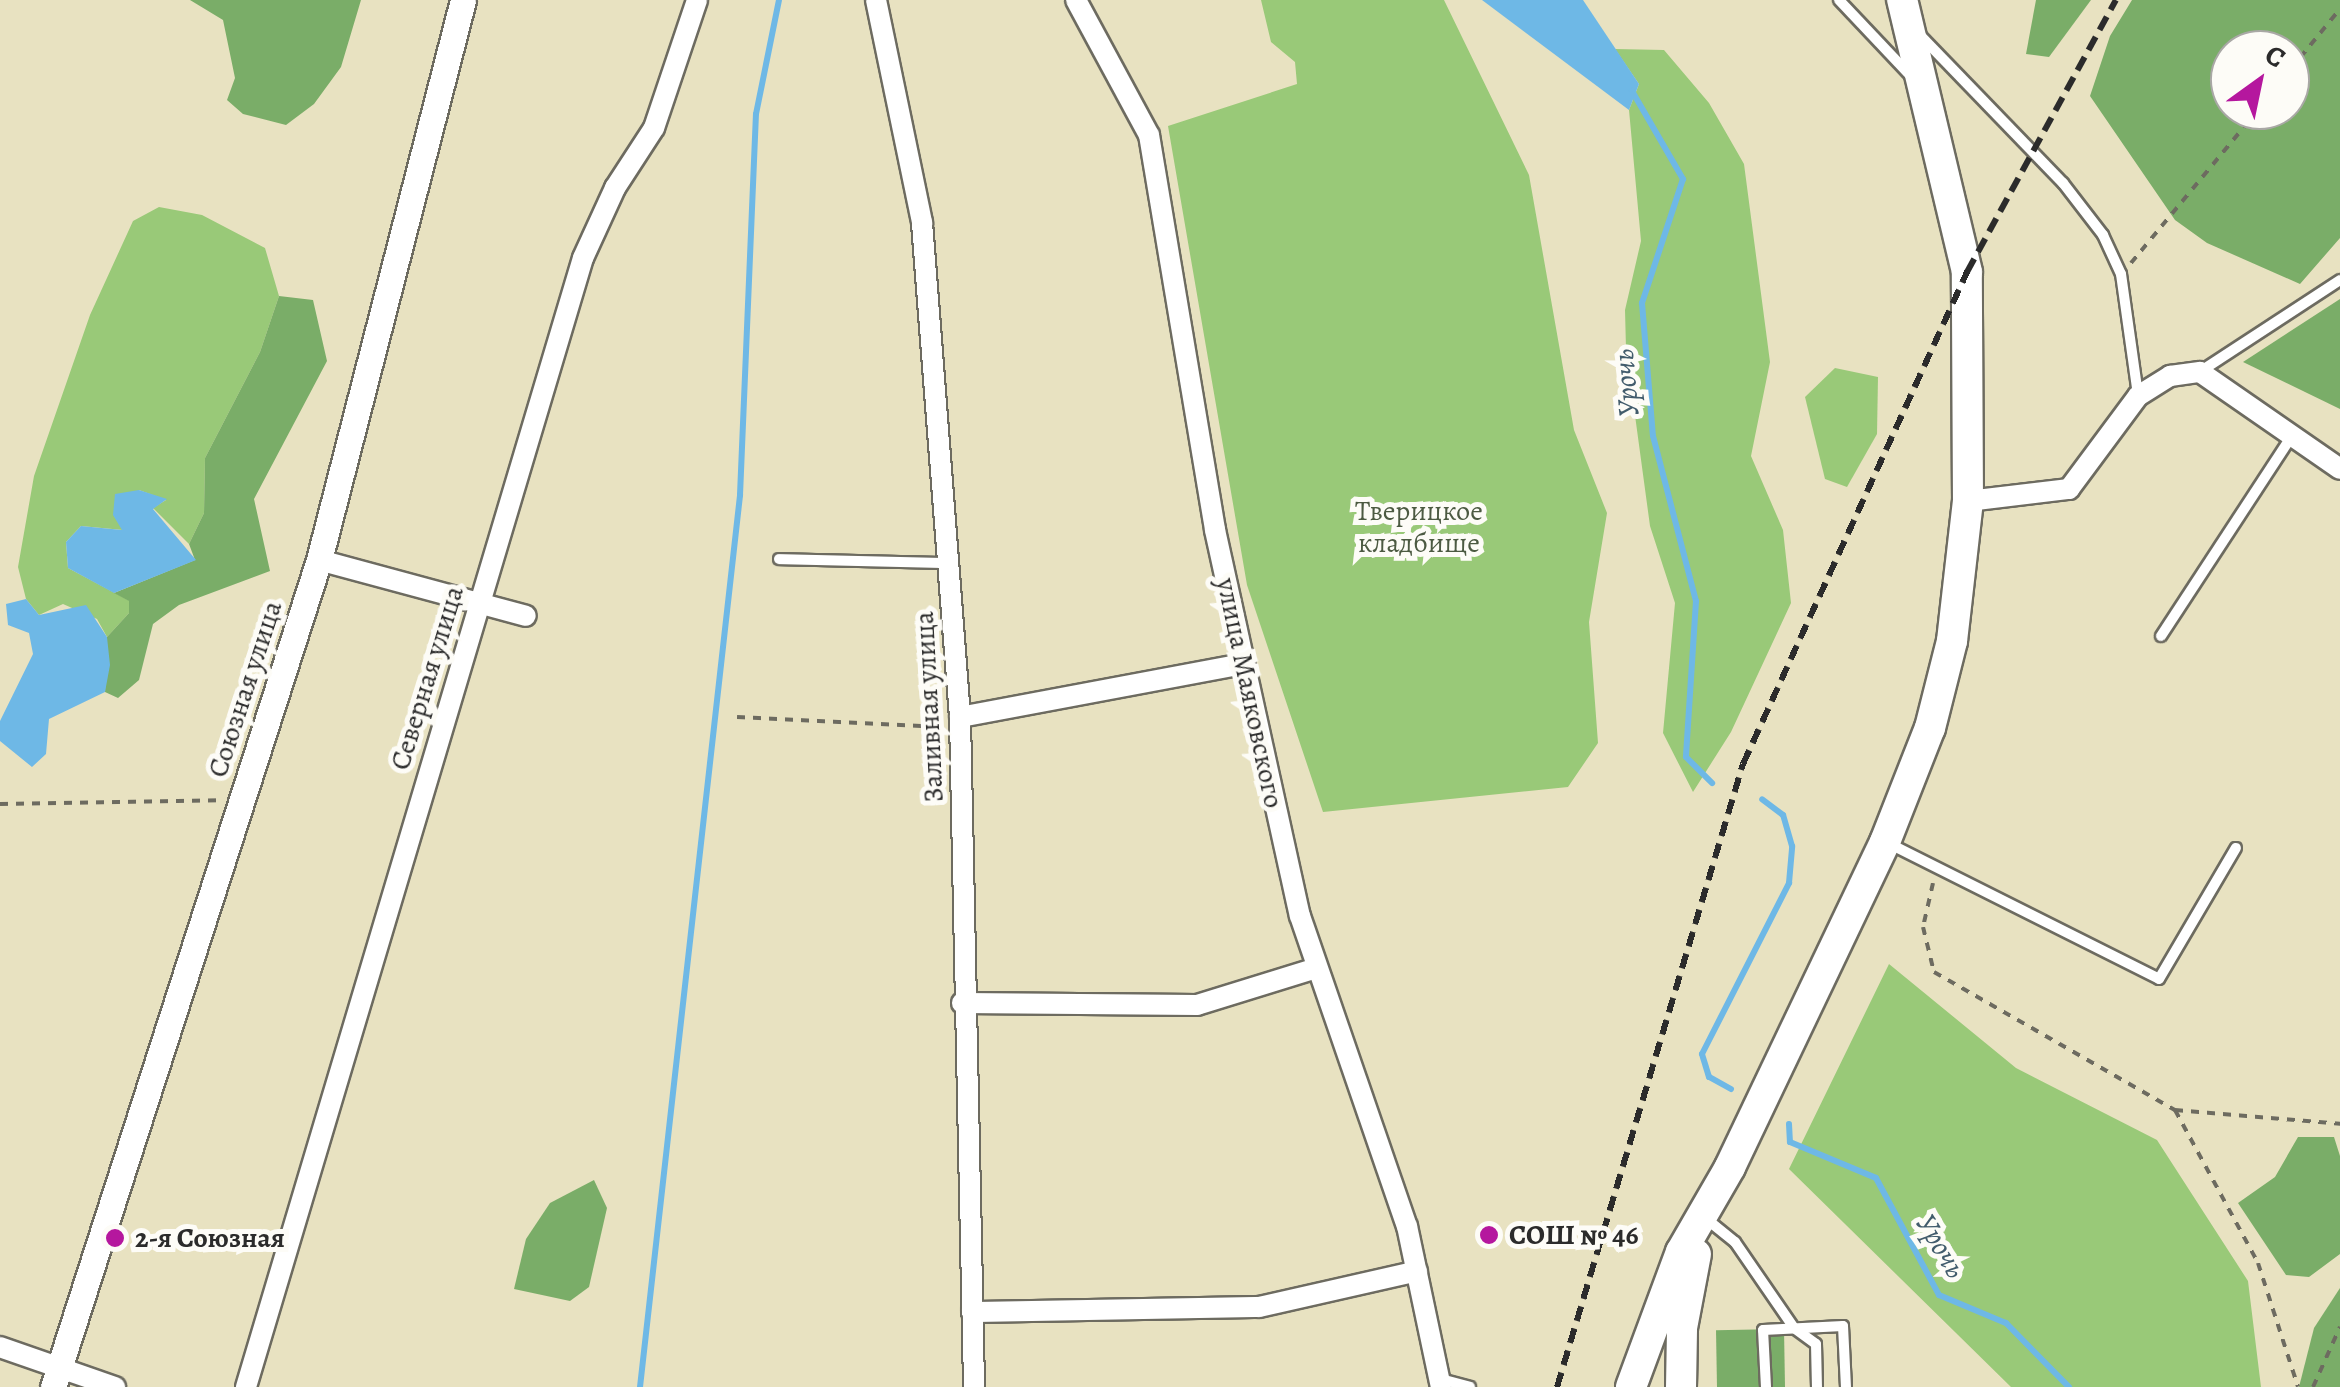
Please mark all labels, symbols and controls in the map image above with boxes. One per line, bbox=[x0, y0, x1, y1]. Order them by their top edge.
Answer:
north arrow bbox=[2210, 30, 2310, 130]
text: С bbox=[2258, 36, 2293, 77]
water label: Урочь bbox=[1605, 347, 1647, 419]
park label: Тверицкое кладбище bbox=[1355, 494, 1483, 560]
street label: улица Маяковского bbox=[1209, 575, 1291, 811]
street label: Северная улица bbox=[383, 582, 471, 774]
street label: Союзная улица bbox=[201, 597, 289, 781]
street label: Заливная улица bbox=[907, 611, 951, 803]
water label: Урочь bbox=[1908, 1208, 1974, 1284]
place label: СОШ № 46 bbox=[1509, 1218, 1638, 1252]
place label: 2-я Союзная bbox=[135, 1221, 285, 1255]
marker: СОШ № 46 bbox=[1478, 1224, 1500, 1246]
marker: 2-я Союзная bbox=[104, 1227, 126, 1249]

